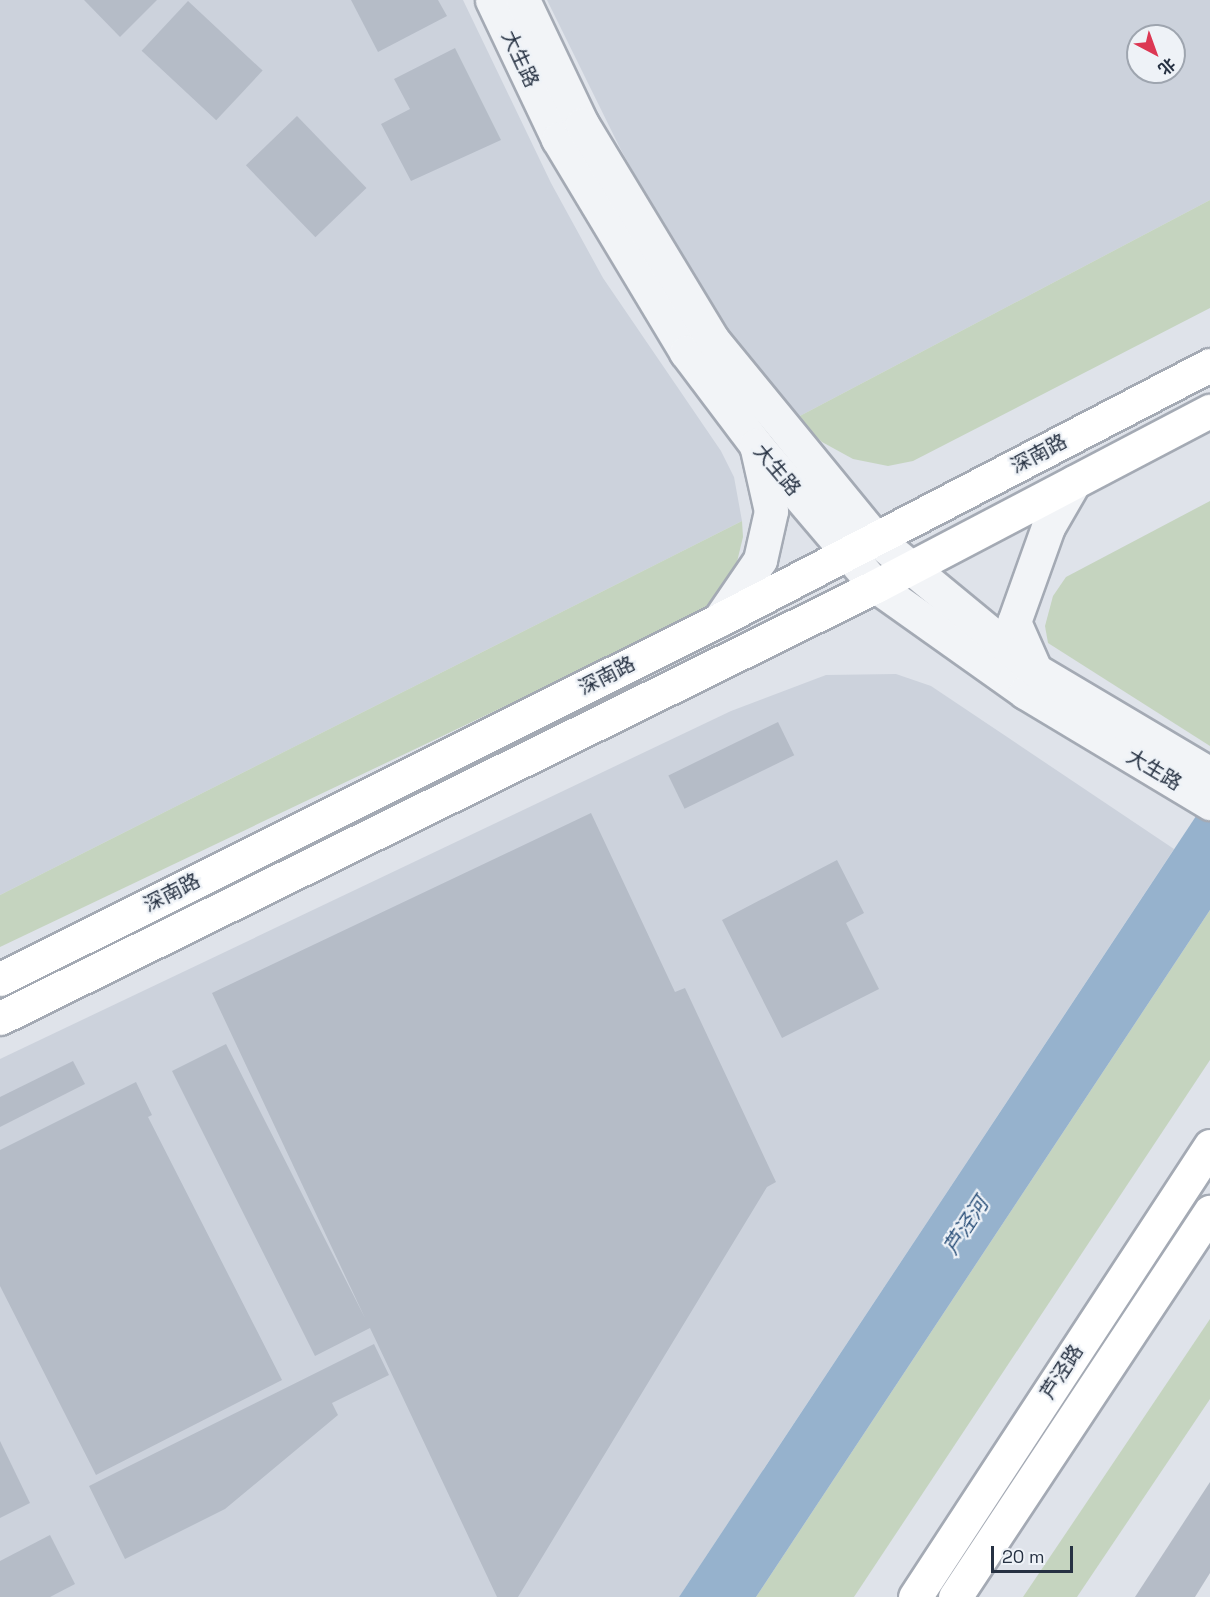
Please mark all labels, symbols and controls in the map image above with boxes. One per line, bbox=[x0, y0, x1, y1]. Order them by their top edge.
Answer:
north arrow bbox=[1126, 24, 1186, 84]
street label: 大生路 bbox=[496, 27, 544, 91]
text: 北 bbox=[1154, 53, 1180, 80]
street label: 深南路 bbox=[1007, 429, 1071, 479]
street label: 大生路 bbox=[749, 439, 805, 501]
street label: 深南路 bbox=[575, 652, 639, 700]
street label: 大生路 bbox=[1122, 744, 1186, 796]
street label: 深南路 bbox=[140, 869, 204, 917]
water label: 芦泾河 bbox=[938, 1193, 994, 1259]
street label: 芦泾路 bbox=[1036, 1340, 1088, 1404]
scale bar bbox=[994, 1534, 1076, 1572]
text: 20 m bbox=[1002, 1545, 1045, 1568]

